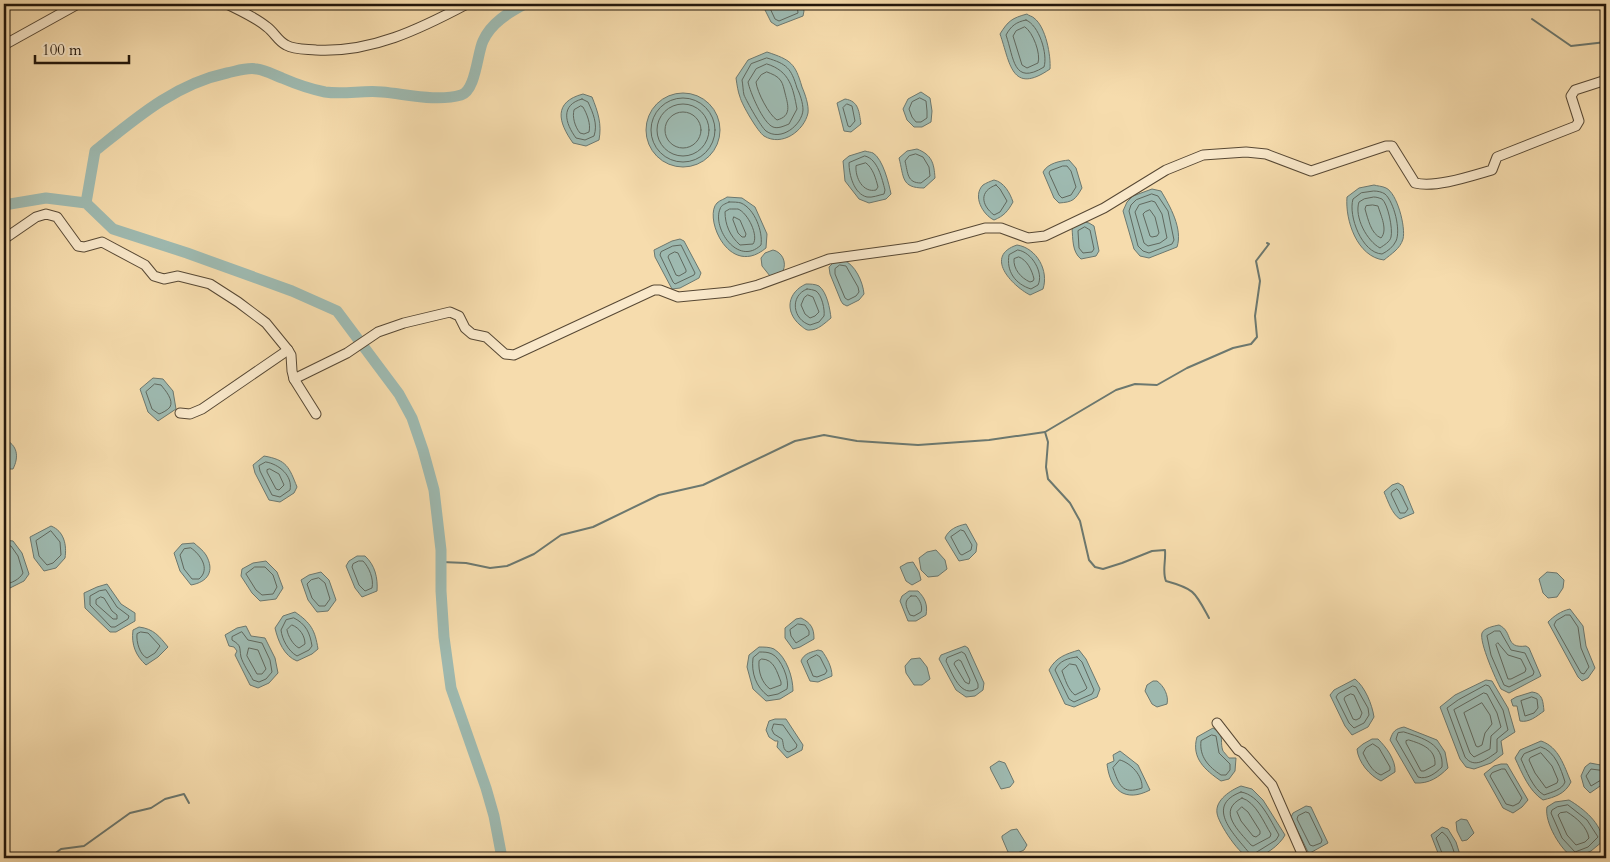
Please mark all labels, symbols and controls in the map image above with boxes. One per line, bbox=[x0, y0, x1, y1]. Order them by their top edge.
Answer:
scale bar bbox=[35, 32, 129, 64]
text: 100 m bbox=[42, 40, 82, 60]

